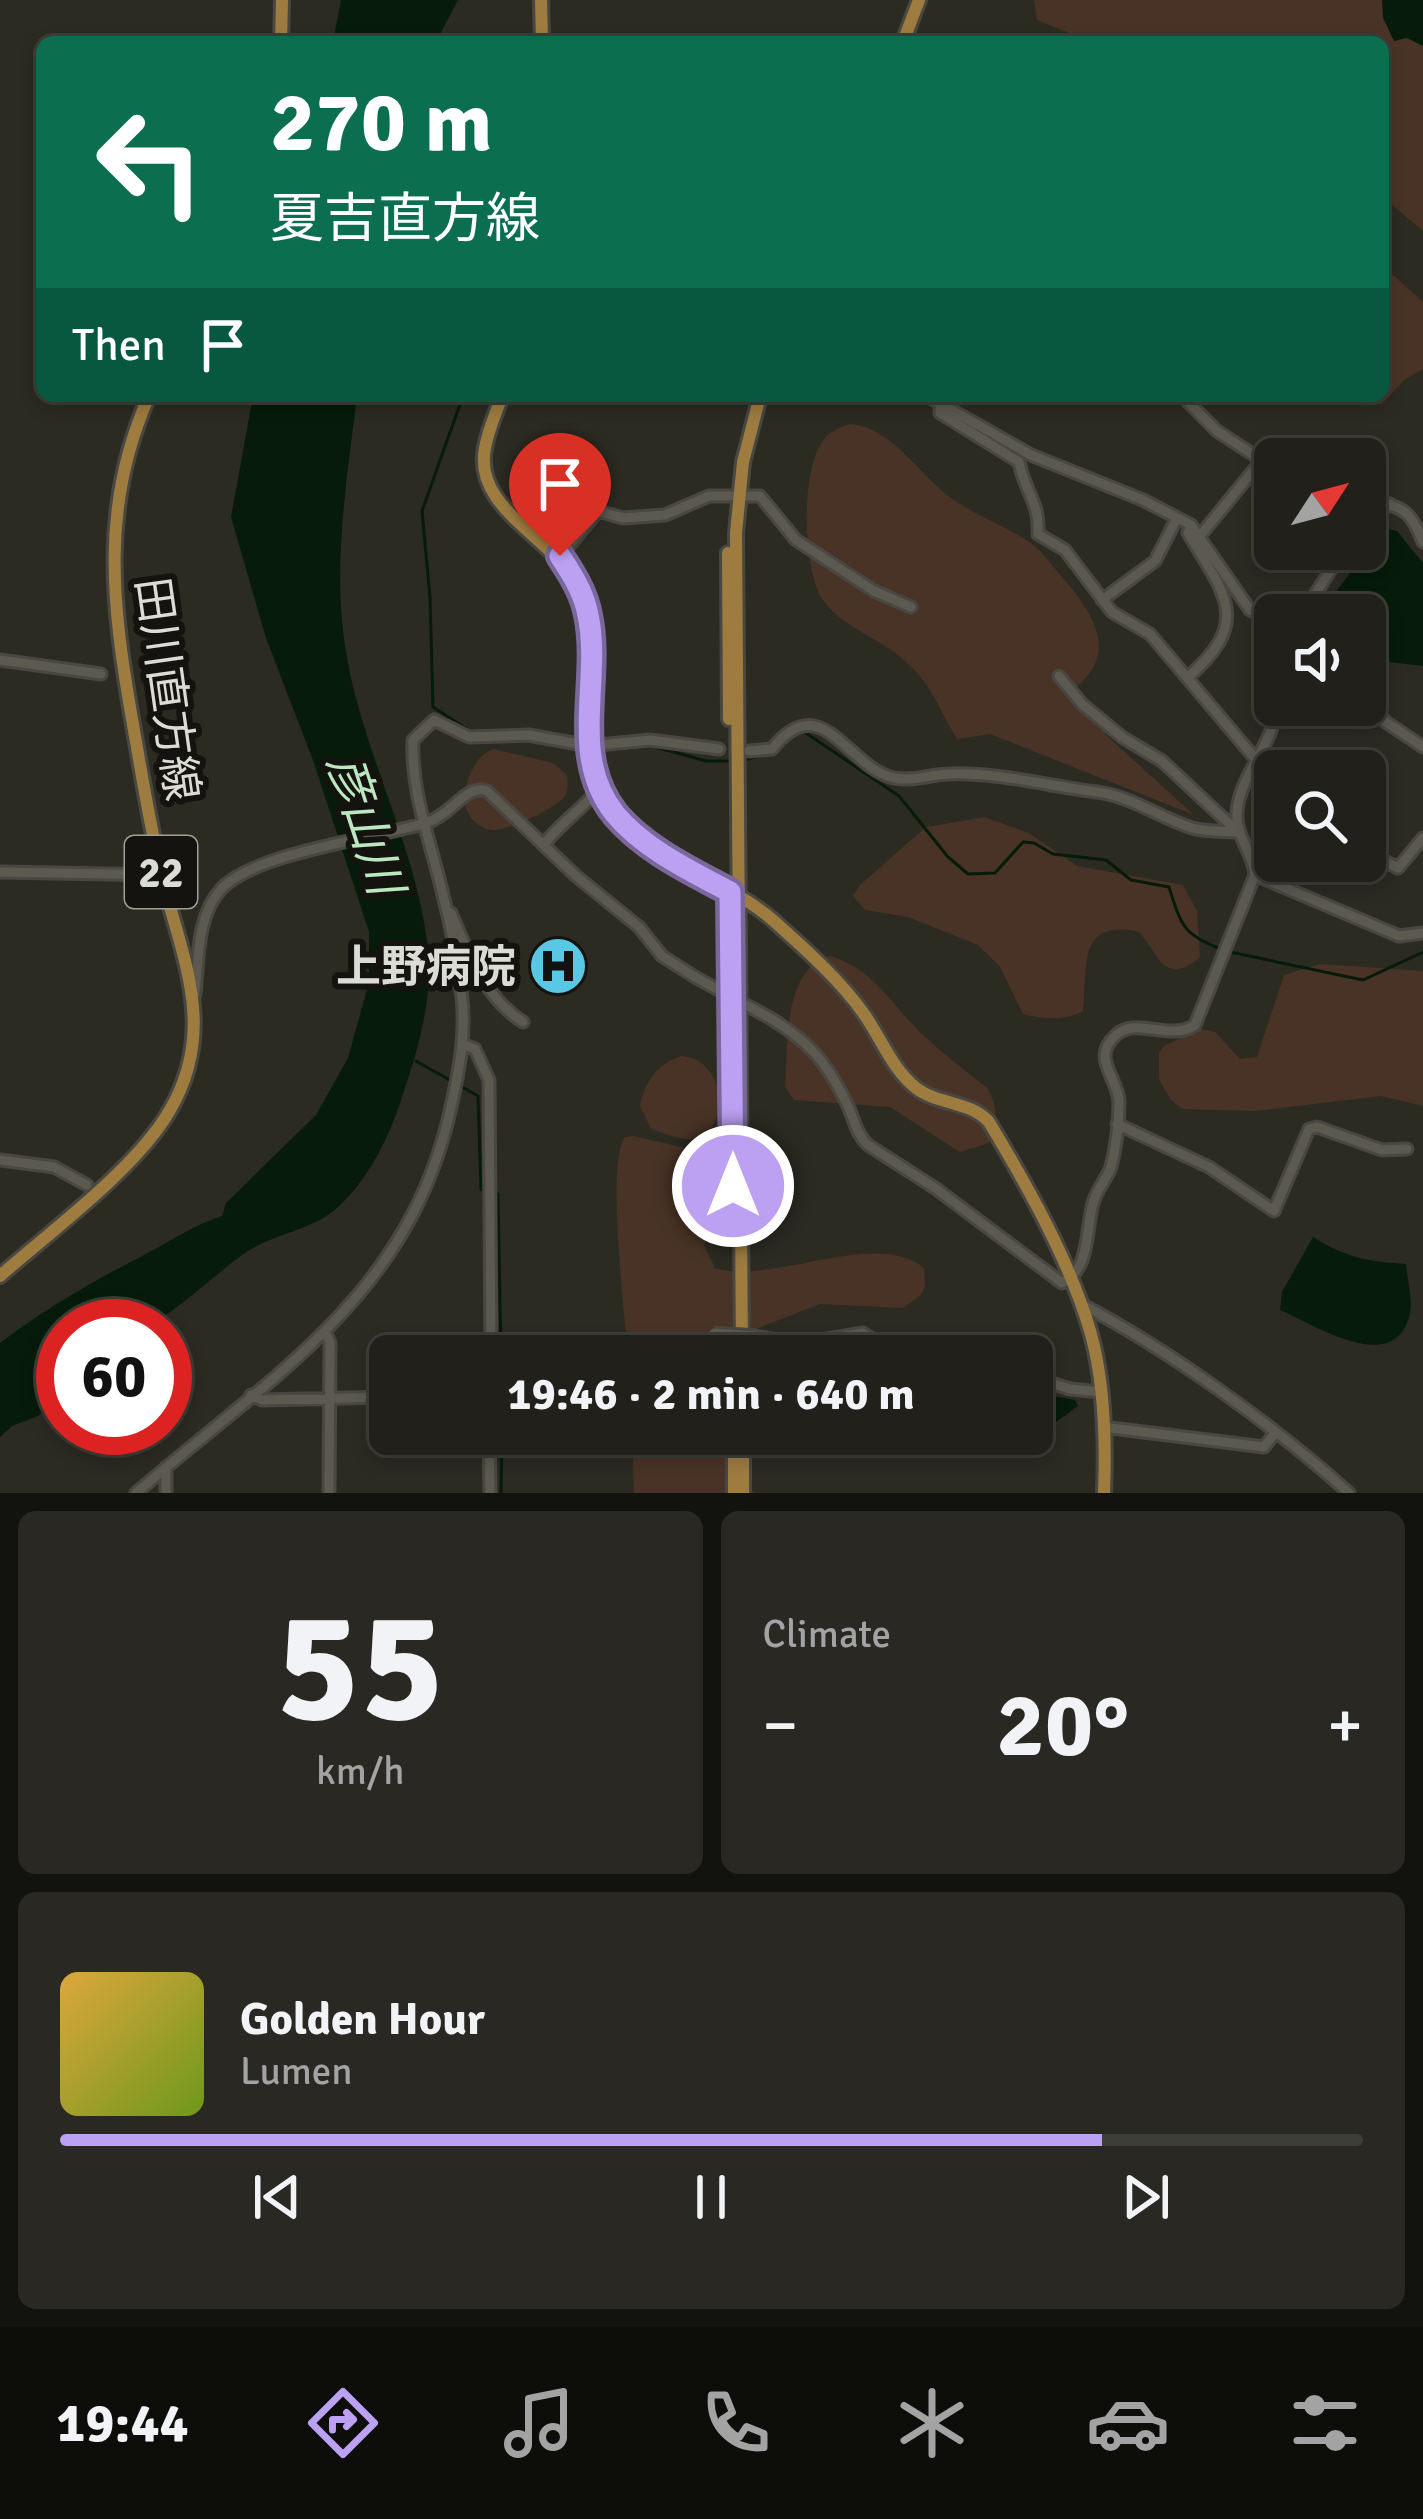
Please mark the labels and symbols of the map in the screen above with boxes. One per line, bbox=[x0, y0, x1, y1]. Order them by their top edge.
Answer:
pin bbox=[509, 433, 611, 556]
north arrow bbox=[1254, 438, 1386, 570]
street label: 田川直方線 bbox=[124, 574, 209, 804]
water label: 彦山川 bbox=[314, 747, 416, 907]
road number: 22 bbox=[125, 836, 197, 908]
hospital icon: 上野病院 bbox=[527, 935, 589, 997]
place label: 上野病院 bbox=[336, 940, 516, 995]
position arrow bbox=[670, 1123, 796, 1249]
speed limit sign: 60 bbox=[36, 1299, 192, 1455]

